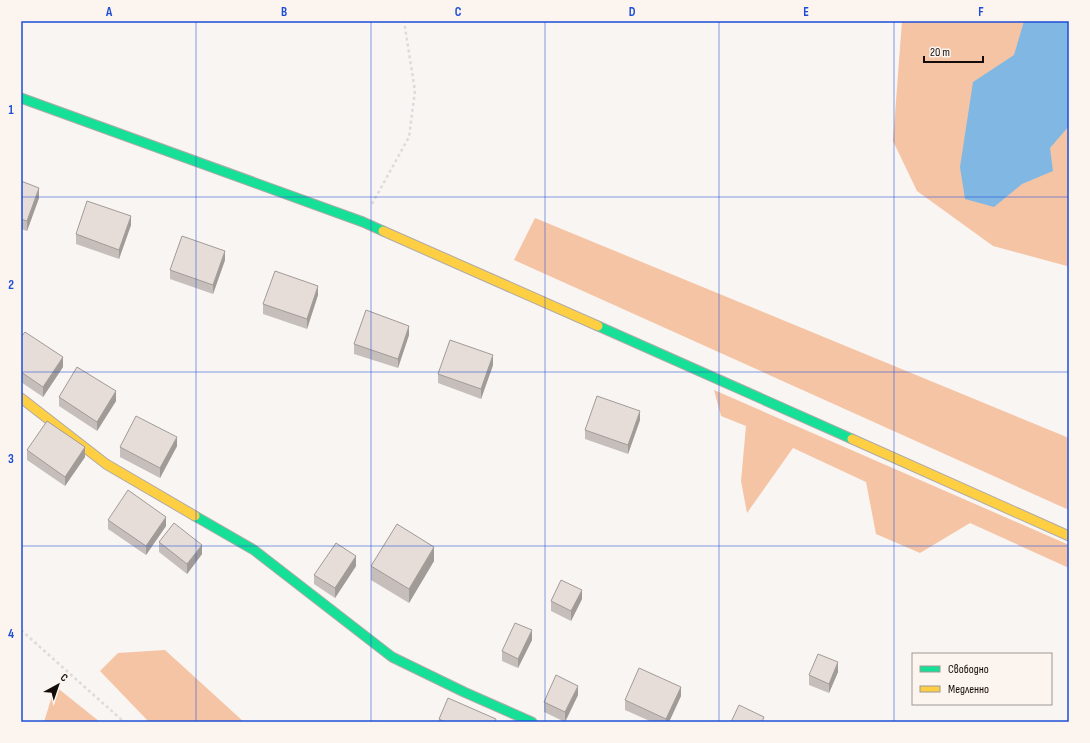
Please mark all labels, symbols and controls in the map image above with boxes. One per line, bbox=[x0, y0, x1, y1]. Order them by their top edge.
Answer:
text: A bbox=[105, 4, 113, 20]
text: B bbox=[281, 4, 287, 20]
text: C bbox=[455, 4, 462, 20]
text: D bbox=[629, 4, 636, 20]
text: E bbox=[803, 4, 809, 20]
text: F bbox=[978, 4, 984, 20]
scale bar bbox=[924, 38, 983, 64]
text: 20 m bbox=[930, 45, 950, 60]
text: 1 bbox=[8, 102, 14, 118]
text: 2 bbox=[8, 277, 14, 293]
text: 3 bbox=[8, 451, 14, 467]
text: 4 bbox=[8, 626, 14, 642]
legend bbox=[912, 653, 1052, 705]
text: Свободно bbox=[948, 662, 989, 677]
north arrow bbox=[38, 665, 78, 705]
text: С bbox=[58, 671, 71, 685]
text: Медленно bbox=[948, 682, 989, 697]

